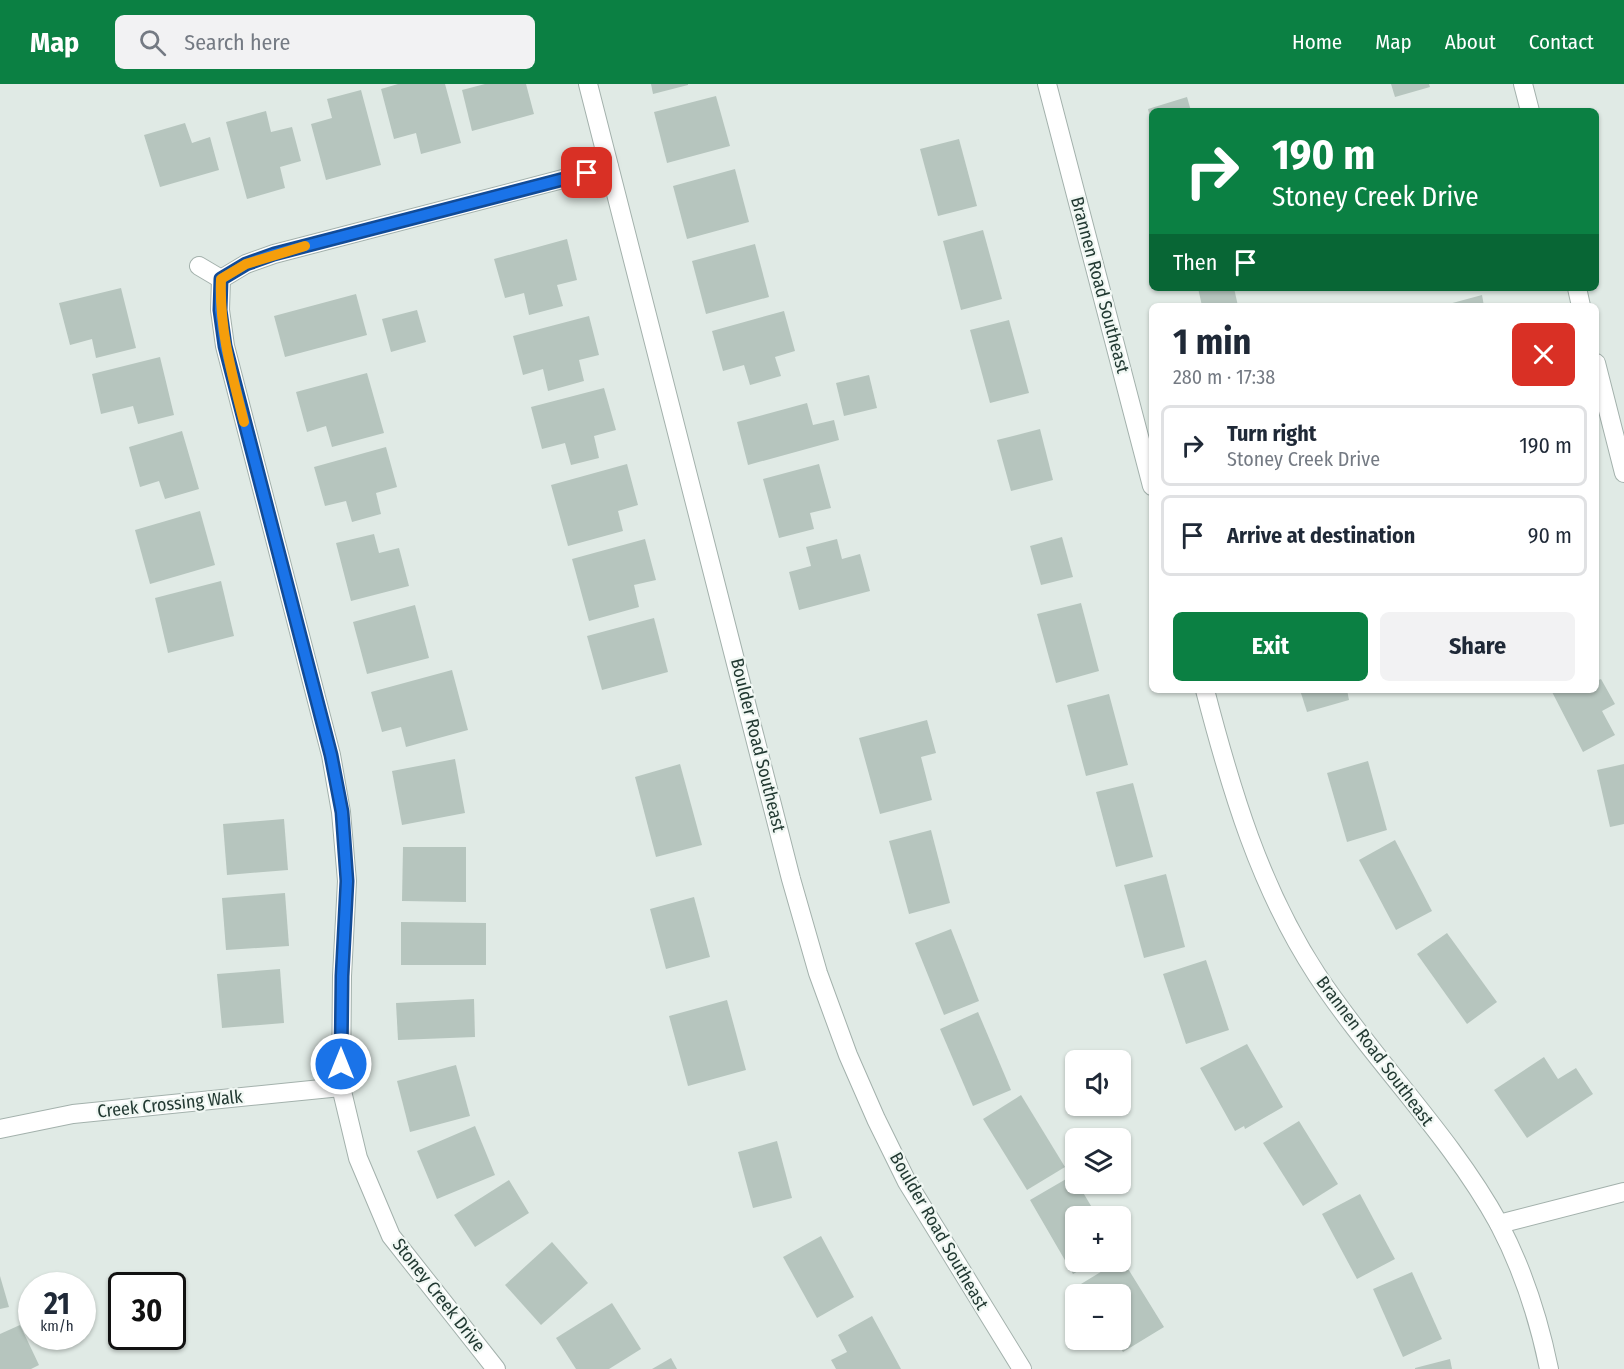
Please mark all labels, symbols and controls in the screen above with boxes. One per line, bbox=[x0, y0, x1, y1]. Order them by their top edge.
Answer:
search box bbox=[115, 15, 535, 69]
text: Map bbox=[30, 26, 79, 59]
icon: search bbox=[136, 26, 169, 59]
text: Search here bbox=[184, 29, 290, 56]
text: Home bbox=[1292, 29, 1342, 55]
text: Map bbox=[1375, 29, 1412, 55]
text: About bbox=[1445, 29, 1496, 55]
text: Contact bbox=[1529, 29, 1594, 55]
text: 190 m bbox=[1272, 130, 1375, 180]
icon: right bbox=[1173, 132, 1251, 210]
pin bbox=[561, 147, 612, 198]
icon: arrive bbox=[570, 156, 603, 189]
text: Stoney Creek Drive bbox=[1272, 181, 1479, 213]
street label: Brannen Road Southeast bbox=[1066, 194, 1134, 376]
icon: arrive bbox=[1229, 246, 1262, 279]
text: Then bbox=[1173, 249, 1217, 276]
text: 1 min bbox=[1173, 320, 1251, 364]
button: close bbox=[1512, 323, 1575, 386]
text: 280 m · 17:38 bbox=[1173, 365, 1275, 389]
text: Turn right bbox=[1227, 420, 1316, 447]
icon: right bbox=[1176, 429, 1209, 462]
text: 190 m bbox=[1519, 432, 1572, 459]
text: Stoney Creek Drive bbox=[1227, 447, 1380, 471]
icon: arrive bbox=[1176, 519, 1209, 552]
text: Arrive at destination bbox=[1227, 522, 1415, 549]
text: 90 m bbox=[1528, 522, 1572, 549]
button: Exit bbox=[1173, 612, 1368, 681]
button: Share bbox=[1380, 612, 1575, 681]
street label: Boulder Road Southeast bbox=[726, 656, 790, 834]
street label: Brannen Road Southeast bbox=[1312, 972, 1439, 1130]
position arrow bbox=[309, 1032, 373, 1096]
map controls bbox=[1065, 1050, 1131, 1350]
button: sound bbox=[1065, 1050, 1131, 1116]
street label: Creek Crossing Walk bbox=[96, 1085, 244, 1123]
button: layers bbox=[1065, 1128, 1131, 1194]
street label: Boulder Road Southeast bbox=[885, 1148, 993, 1314]
button: + bbox=[1065, 1206, 1131, 1272]
street label: Stoney Creek Drive bbox=[388, 1234, 490, 1356]
speed limit sign: 30 bbox=[108, 1272, 186, 1350]
button: − bbox=[1065, 1284, 1131, 1350]
text: 21 bbox=[44, 1286, 70, 1322]
text: km/h bbox=[40, 1317, 74, 1335]

